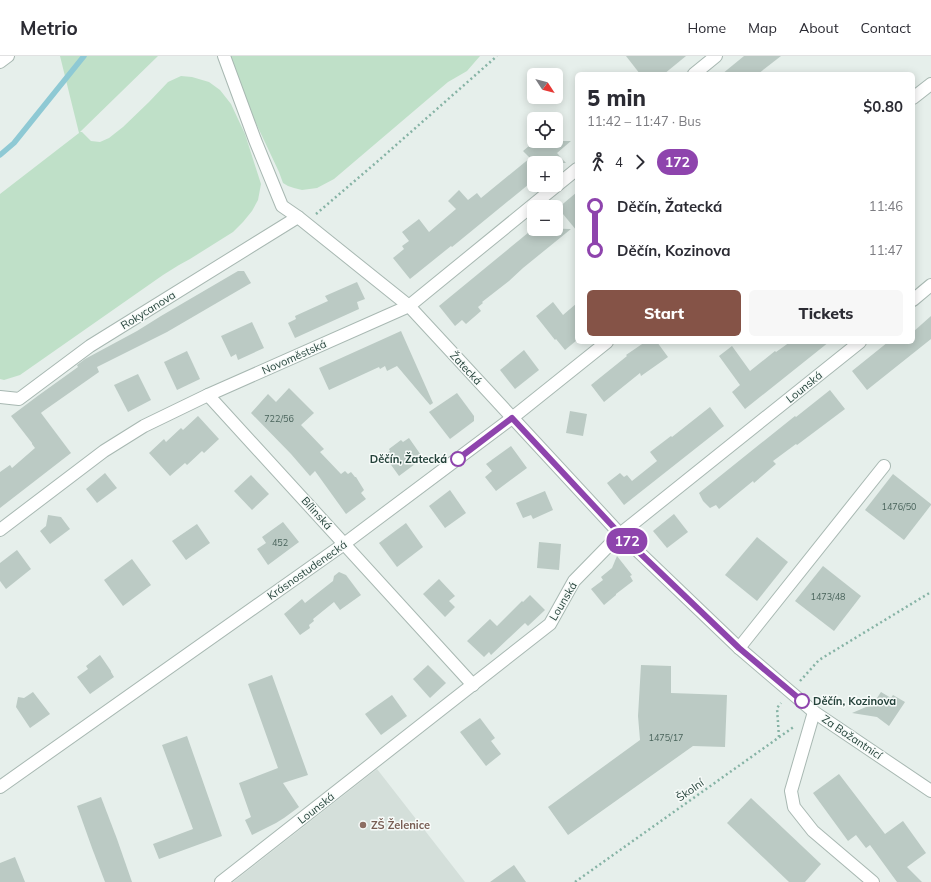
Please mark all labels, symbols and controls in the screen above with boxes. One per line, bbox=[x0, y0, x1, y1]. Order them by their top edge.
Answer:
text: Metrio bbox=[20, 16, 78, 40]
text: Home bbox=[687, 19, 726, 37]
text: Map bbox=[748, 19, 777, 37]
text: About bbox=[799, 19, 839, 37]
text: Contact bbox=[861, 19, 911, 37]
north arrow bbox=[527, 68, 563, 104]
map controls bbox=[527, 68, 563, 236]
text: 5 min bbox=[587, 84, 646, 112]
text: $0.80 bbox=[863, 97, 903, 116]
button: locate bbox=[527, 112, 563, 148]
text: 11:42 – 11:47 · Bus bbox=[587, 113, 701, 129]
icon: walk bbox=[587, 151, 609, 173]
icon: forward bbox=[629, 151, 651, 173]
text: 172 bbox=[665, 153, 690, 171]
text: 4 bbox=[615, 154, 623, 170]
button: + bbox=[527, 156, 563, 192]
text: Děčín, Žatecká bbox=[617, 197, 722, 216]
text: 11:46 bbox=[869, 198, 903, 214]
button: − bbox=[527, 200, 563, 236]
text: Děčín, Kozinova bbox=[617, 241, 730, 260]
text: 11:47 bbox=[869, 242, 903, 258]
street label: Rokycanova bbox=[118, 288, 178, 332]
button: Start bbox=[587, 290, 741, 336]
button: Tickets bbox=[749, 290, 903, 336]
street label: Novoměstská bbox=[260, 337, 328, 377]
street label: Žatecká bbox=[447, 348, 485, 388]
street label: Lounská bbox=[783, 368, 825, 406]
house number: 722/56 bbox=[264, 413, 294, 424]
marker: Děčín, Žatecká bbox=[450, 451, 466, 467]
place label: Děčín, Žatecká bbox=[370, 452, 447, 466]
street label: Bílinská bbox=[299, 494, 335, 532]
house number: 1476/50 bbox=[882, 501, 916, 512]
line badge: 172 bbox=[604, 528, 650, 554]
text: 172 bbox=[614, 532, 640, 550]
street label: Krásnostudenecká bbox=[264, 537, 350, 603]
house number: 452 bbox=[272, 537, 288, 548]
street label: Lounská bbox=[546, 579, 580, 623]
house number: 1473/48 bbox=[811, 591, 845, 602]
marker: Děčín, Kozinova bbox=[794, 693, 810, 709]
place label: Děčín, Kozinova bbox=[813, 694, 896, 708]
street label: Za Bažantnicí bbox=[819, 712, 886, 763]
house number: 1475/17 bbox=[649, 732, 683, 743]
street label: Školní bbox=[674, 775, 708, 804]
street label: Lounská bbox=[295, 789, 337, 827]
place label: ZŠ Želenice bbox=[371, 818, 430, 832]
marker: ZŠ Želenice bbox=[358, 820, 368, 830]

